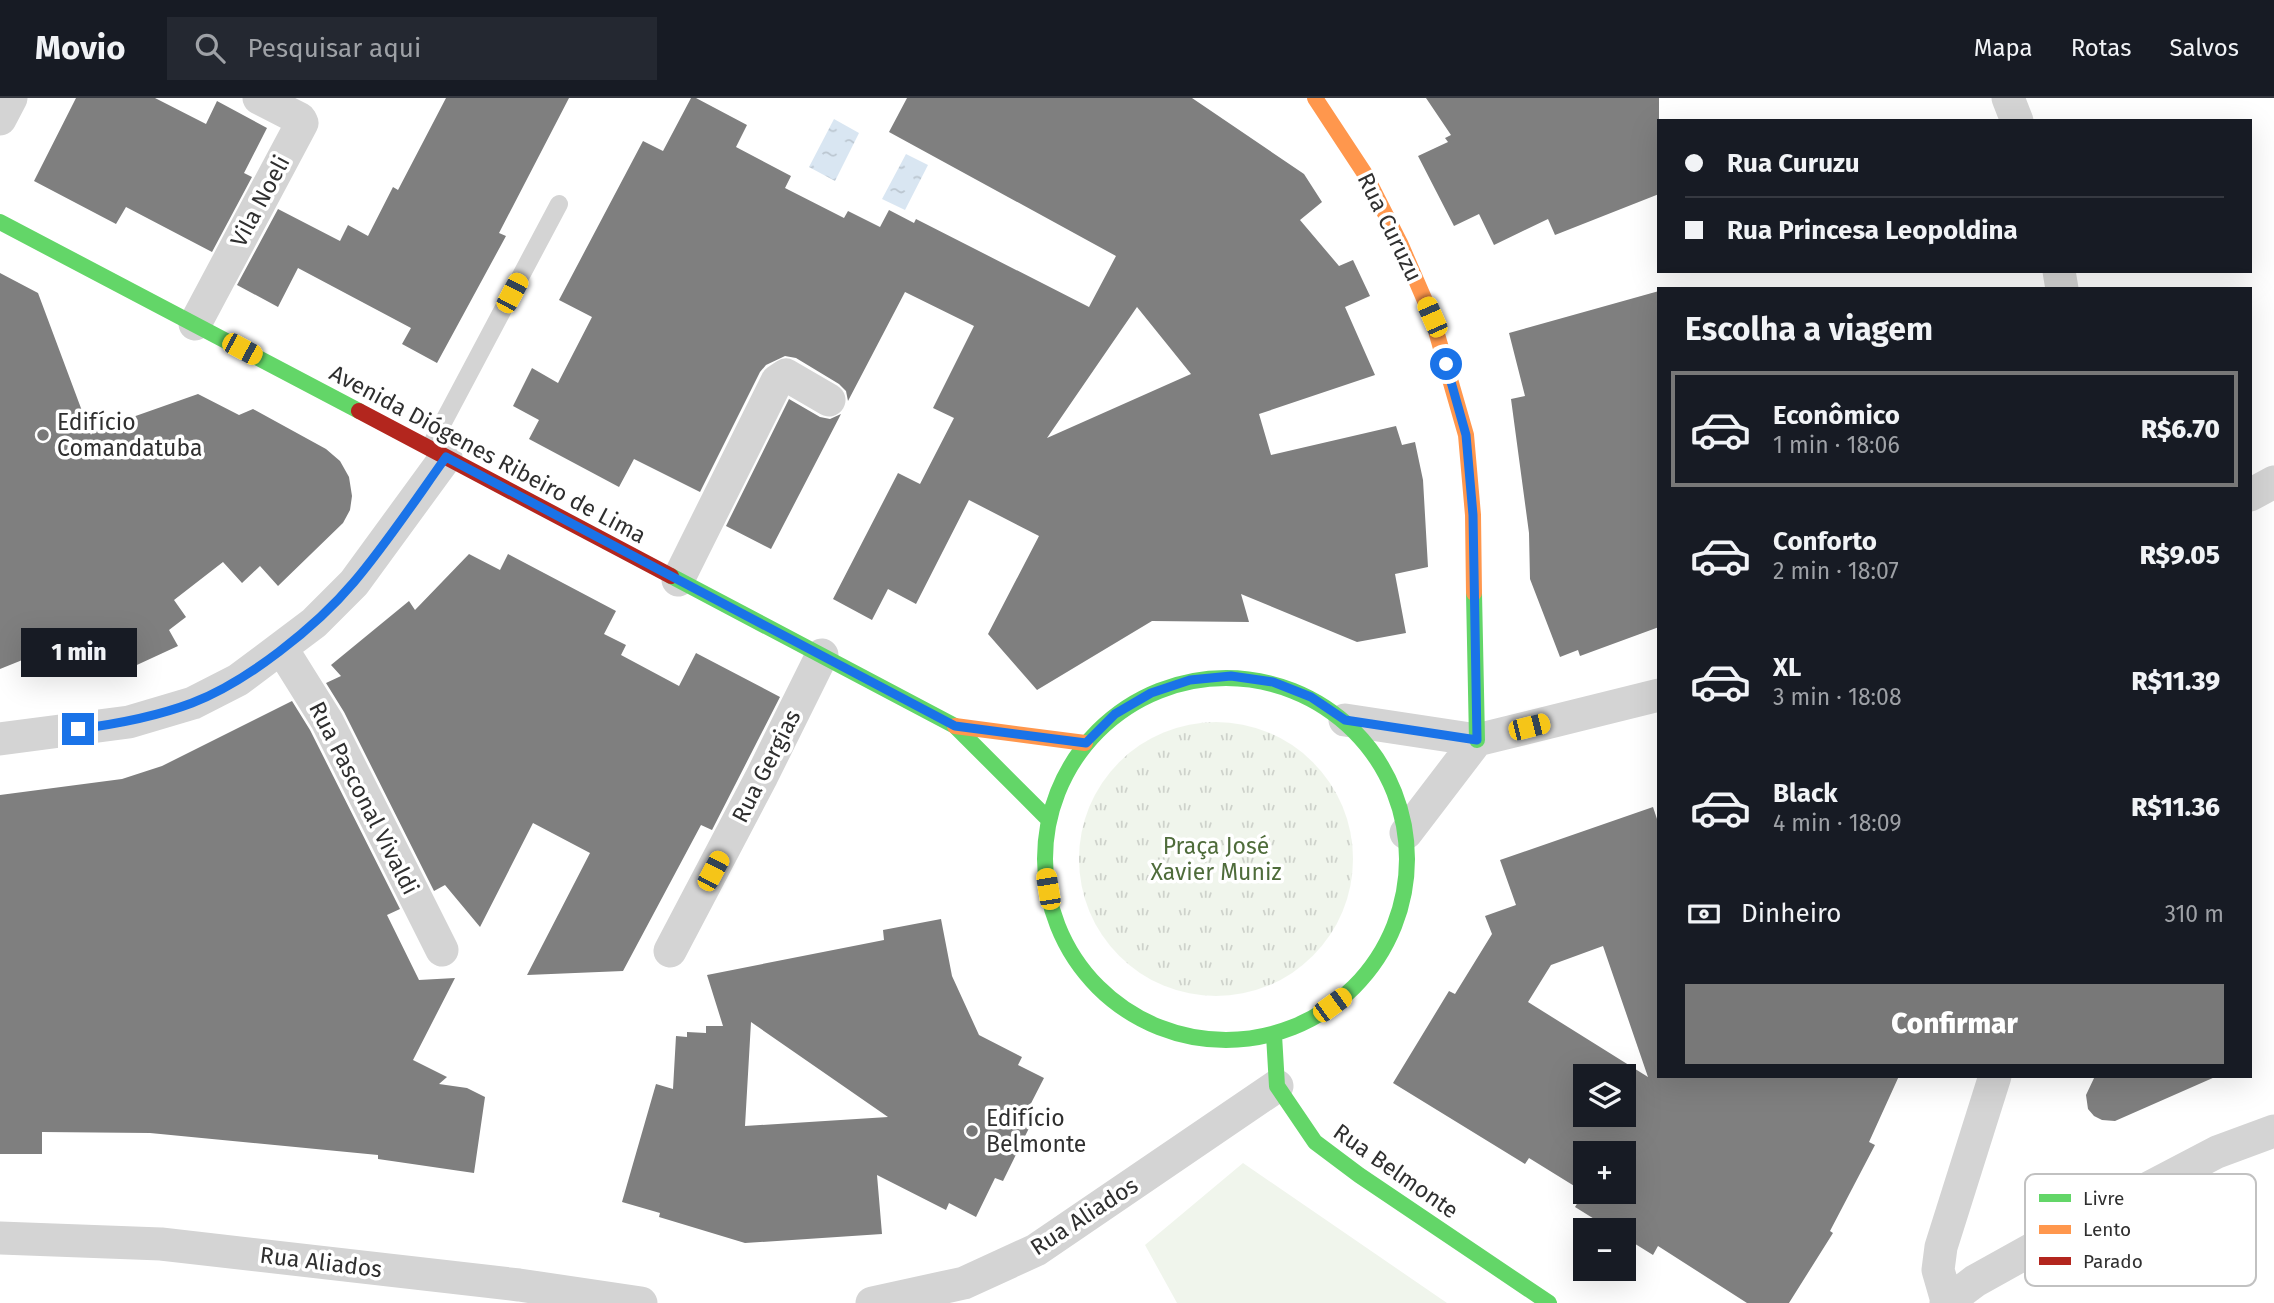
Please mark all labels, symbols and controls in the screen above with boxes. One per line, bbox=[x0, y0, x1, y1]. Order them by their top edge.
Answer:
search box bbox=[167, 17, 657, 80]
text: Movio bbox=[35, 28, 125, 68]
icon: search bbox=[191, 29, 229, 67]
text: Pesquisar aqui bbox=[247, 33, 421, 64]
text: Mapa bbox=[1974, 34, 2033, 62]
text: Rotas bbox=[2071, 34, 2131, 62]
text: Salvos bbox=[2169, 34, 2239, 62]
text: Rua Curuzu bbox=[1727, 148, 1860, 179]
street label: Vila Noeli bbox=[224, 151, 296, 251]
street label: Rua Curuzu bbox=[1352, 168, 1428, 286]
text: Rua Princesa Leopoldina bbox=[1727, 215, 2018, 246]
car bbox=[493, 270, 532, 316]
car bbox=[1414, 294, 1451, 340]
text: Escolha a viagem bbox=[1685, 310, 1933, 348]
car bbox=[219, 330, 266, 368]
route start bbox=[1430, 348, 1462, 380]
street label: Avenida Diógenes Ribeiro de Lima bbox=[325, 358, 651, 550]
icon: car bbox=[1689, 398, 1752, 461]
text: Econômico bbox=[1773, 400, 1900, 431]
place label: Edifício Comandatuba bbox=[57, 408, 202, 462]
text: R$6.70 bbox=[2141, 414, 2220, 445]
marker: Edifício Comandatuba bbox=[35, 427, 51, 443]
text: 1 min · 18:06 bbox=[1773, 431, 1900, 459]
icon: car bbox=[1689, 524, 1752, 587]
text: Conforto bbox=[1773, 526, 1877, 557]
text: R$9.05 bbox=[2140, 540, 2220, 571]
text: 2 min · 18:07 bbox=[1773, 557, 1899, 585]
callout: 1 min bbox=[20, 628, 136, 676]
text: 1 min bbox=[51, 638, 107, 666]
icon: car bbox=[1689, 650, 1752, 713]
text: XL bbox=[1773, 652, 1801, 683]
text: R$11.39 bbox=[2132, 666, 2220, 697]
text: 3 min · 18:08 bbox=[1773, 683, 1902, 711]
street label: Rua Pasconal Vivaldi bbox=[303, 697, 425, 899]
street label: Rua Gergias bbox=[726, 705, 806, 827]
car bbox=[1507, 712, 1552, 742]
route end bbox=[62, 713, 94, 745]
icon: car bbox=[1689, 776, 1752, 839]
text: Black bbox=[1773, 778, 1838, 809]
text: R$11.36 bbox=[2131, 792, 2220, 823]
text: 4 min · 18:09 bbox=[1773, 809, 1902, 837]
park label: Praça José Xavier Muniz bbox=[1150, 832, 1282, 886]
car bbox=[694, 848, 733, 894]
car bbox=[1035, 867, 1062, 911]
icon: cash bbox=[1685, 895, 1723, 933]
text: Dinheiro bbox=[1741, 898, 1842, 929]
text: 310 m bbox=[2164, 900, 2224, 928]
car bbox=[1309, 984, 1356, 1026]
button: Confirmar bbox=[1685, 984, 2224, 1064]
map controls bbox=[1573, 1064, 1636, 1281]
button: layers bbox=[1573, 1064, 1636, 1127]
place label: Edifício Belmonte bbox=[986, 1104, 1086, 1158]
street label: Rua Belmonte bbox=[1328, 1118, 1464, 1224]
marker: Edifício Belmonte bbox=[964, 1123, 980, 1139]
button: + bbox=[1573, 1141, 1636, 1204]
street label: Rua Aliados bbox=[1025, 1171, 1143, 1261]
legend bbox=[2025, 1174, 2256, 1286]
text: Livre bbox=[2083, 1187, 2124, 1210]
button: − bbox=[1573, 1218, 1636, 1281]
text: Lento bbox=[2083, 1218, 2131, 1241]
street label: Rua Aliados bbox=[258, 1241, 384, 1283]
text: Parado bbox=[2083, 1250, 2143, 1273]

